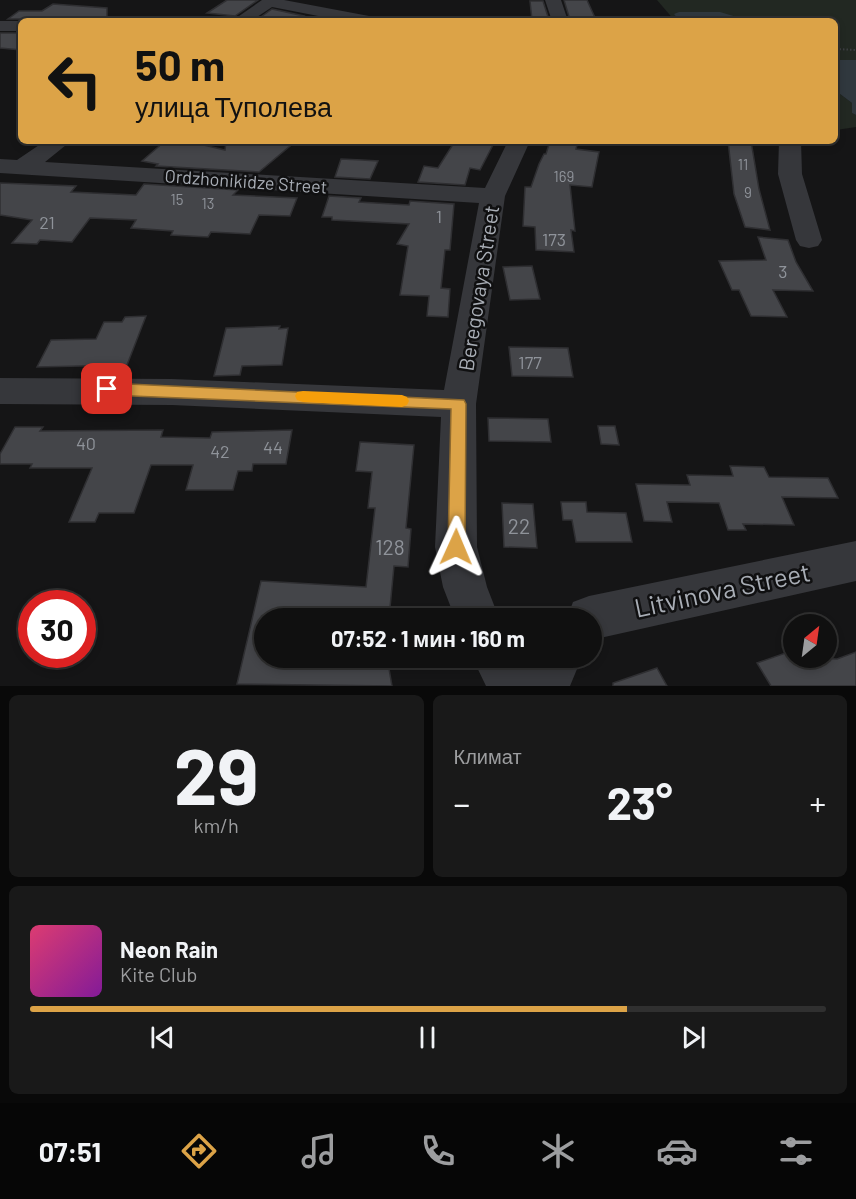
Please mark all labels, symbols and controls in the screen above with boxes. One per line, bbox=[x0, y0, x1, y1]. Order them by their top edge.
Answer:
text: 50 m bbox=[135, 39, 225, 89]
icon: left bbox=[36, 42, 114, 120]
text: улица Туполева bbox=[135, 90, 332, 122]
house number: 11 bbox=[738, 155, 748, 173]
street label: Ordzhonikidze Street bbox=[164, 164, 328, 198]
house number: 169 bbox=[554, 167, 574, 185]
house number: 9 bbox=[744, 183, 752, 201]
house number: 15 bbox=[171, 190, 183, 208]
house number: 13 bbox=[202, 194, 214, 212]
street label: Beregovaya Street bbox=[453, 203, 503, 373]
house number: 1 bbox=[436, 205, 442, 227]
house number: 21 bbox=[39, 211, 55, 233]
house number: 173 bbox=[542, 228, 566, 250]
house number: 3 bbox=[778, 260, 788, 282]
house number: 177 bbox=[518, 351, 542, 373]
pin bbox=[81, 363, 132, 414]
icon: arrive bbox=[90, 372, 123, 405]
house number: 40 bbox=[76, 432, 96, 454]
house number: 44 bbox=[263, 436, 283, 458]
house number: 42 bbox=[210, 440, 230, 462]
house number: 22 bbox=[508, 513, 530, 538]
position arrow bbox=[424, 515, 488, 579]
house number: 128 bbox=[375, 534, 405, 559]
street label: Litvinova Street bbox=[631, 555, 813, 623]
speed limit sign: 30 bbox=[18, 590, 96, 668]
north arrow bbox=[783, 614, 837, 668]
map controls bbox=[783, 614, 837, 668]
text: 07:52 · 1 мин · 160 m bbox=[331, 625, 525, 651]
text: 29 bbox=[174, 727, 259, 821]
text: Климат bbox=[454, 744, 522, 768]
text: 23° bbox=[607, 775, 673, 829]
text: − bbox=[454, 783, 470, 823]
text: + bbox=[809, 783, 826, 823]
text: km/h bbox=[194, 813, 239, 837]
text: Neon Rain bbox=[120, 936, 218, 962]
text: Kite Club bbox=[120, 962, 197, 986]
icon: previous bbox=[146, 1021, 179, 1054]
icon: pause bbox=[411, 1021, 444, 1054]
icon: next bbox=[677, 1021, 710, 1054]
icon: directions bbox=[178, 1130, 220, 1172]
icon: music bbox=[298, 1130, 340, 1172]
icon: phone bbox=[417, 1130, 459, 1172]
icon: climate bbox=[537, 1130, 579, 1172]
icon: car bbox=[656, 1130, 698, 1172]
icon: filters bbox=[775, 1130, 817, 1172]
text: 07:51 bbox=[39, 1135, 101, 1167]

